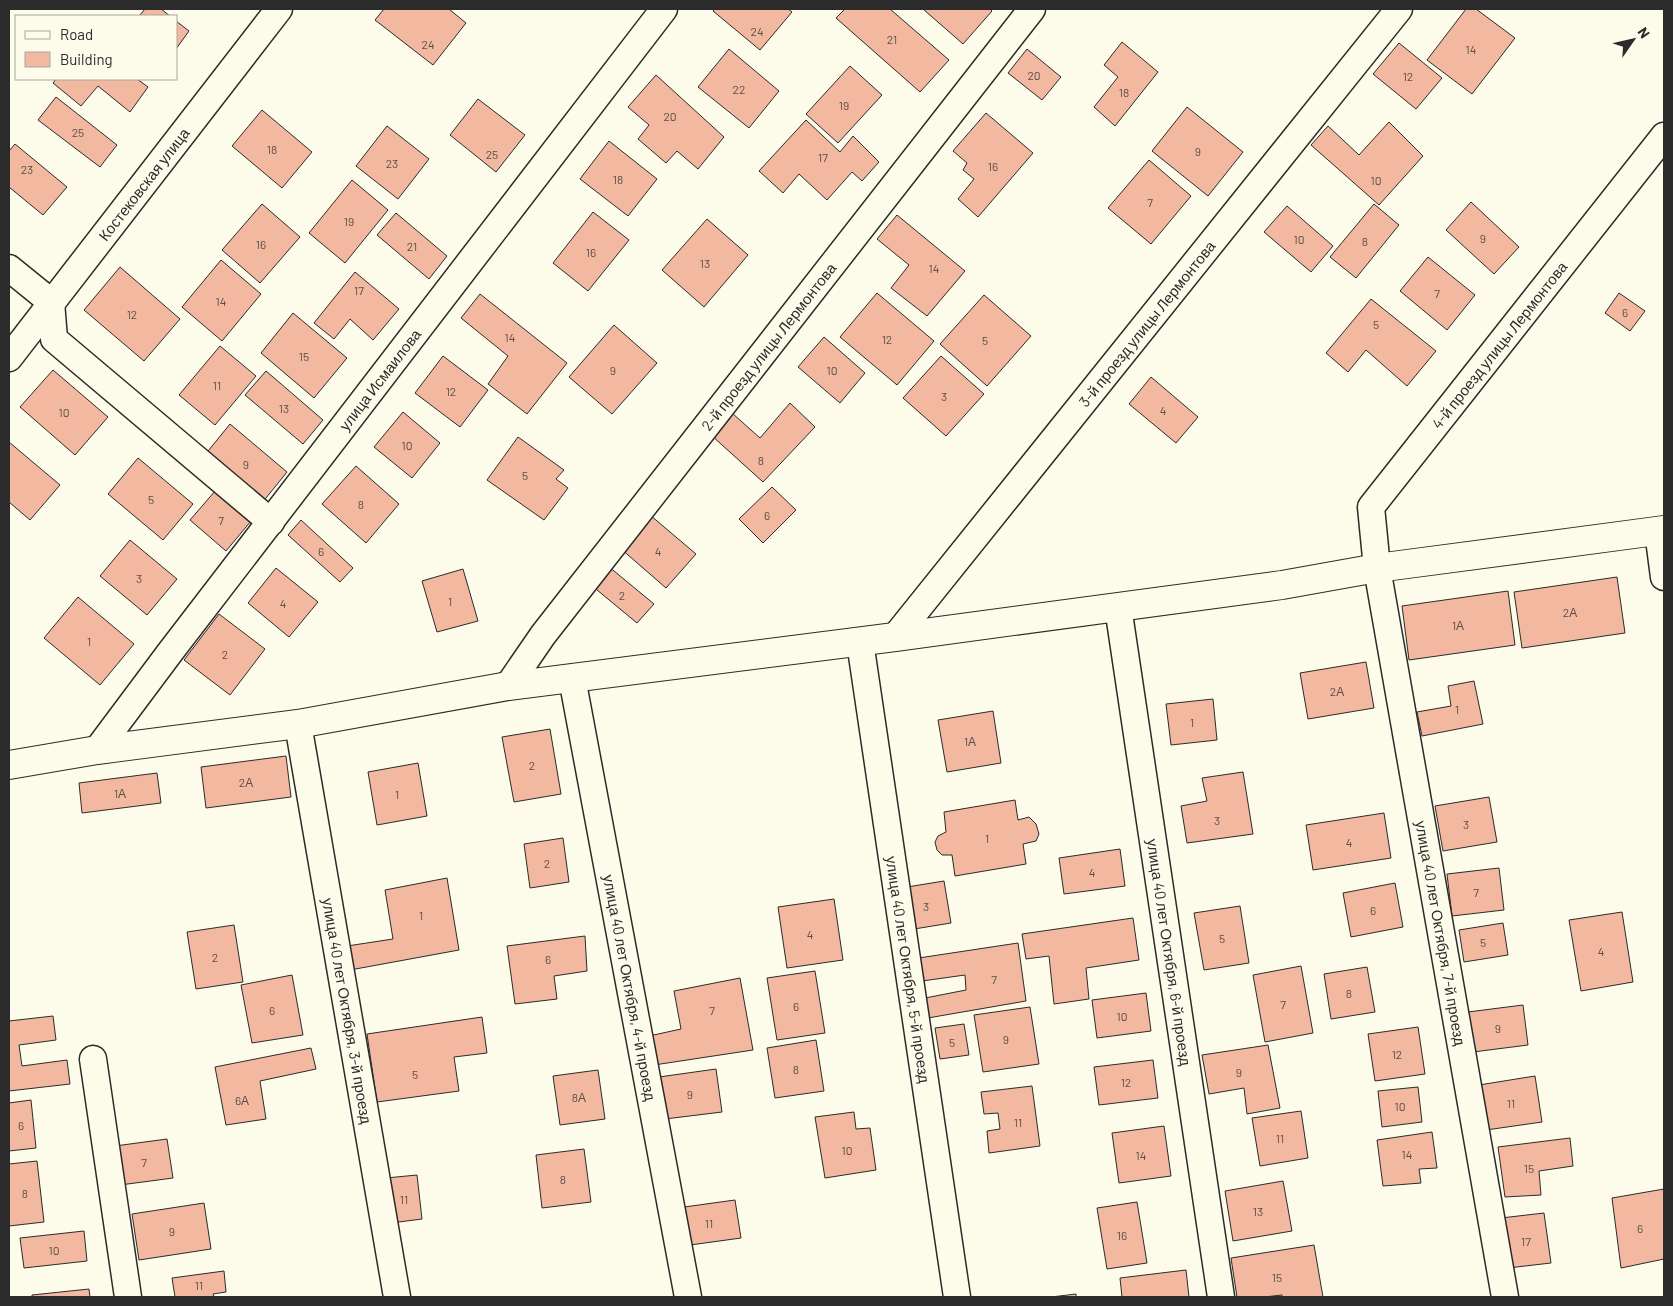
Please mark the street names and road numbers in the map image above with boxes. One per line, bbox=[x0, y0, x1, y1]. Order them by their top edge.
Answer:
street label: Костековская улица bbox=[94, 124, 193, 244]
street label: 3-й проезд улицы Лермонтова bbox=[1075, 236, 1219, 410]
street label: 4-й проезд улицы Лермонтова bbox=[1427, 257, 1571, 432]
street label: 2-й проезд улицы Лермонтова bbox=[697, 258, 840, 434]
street label: улица Исмаилова bbox=[335, 325, 425, 434]
street label: улица 40 лет Октября, 7-й проезд bbox=[1412, 819, 1470, 1047]
street label: улица 40 лет Октября, 6-й проезд bbox=[1144, 838, 1195, 1067]
street label: улица 40 лет Октября, 5-й проезд bbox=[883, 855, 934, 1084]
street label: улица 40 лет Октября, 4-й проезд bbox=[600, 873, 660, 1102]
street label: улица 40 лет Октября, 3-й проезд bbox=[319, 896, 376, 1125]

